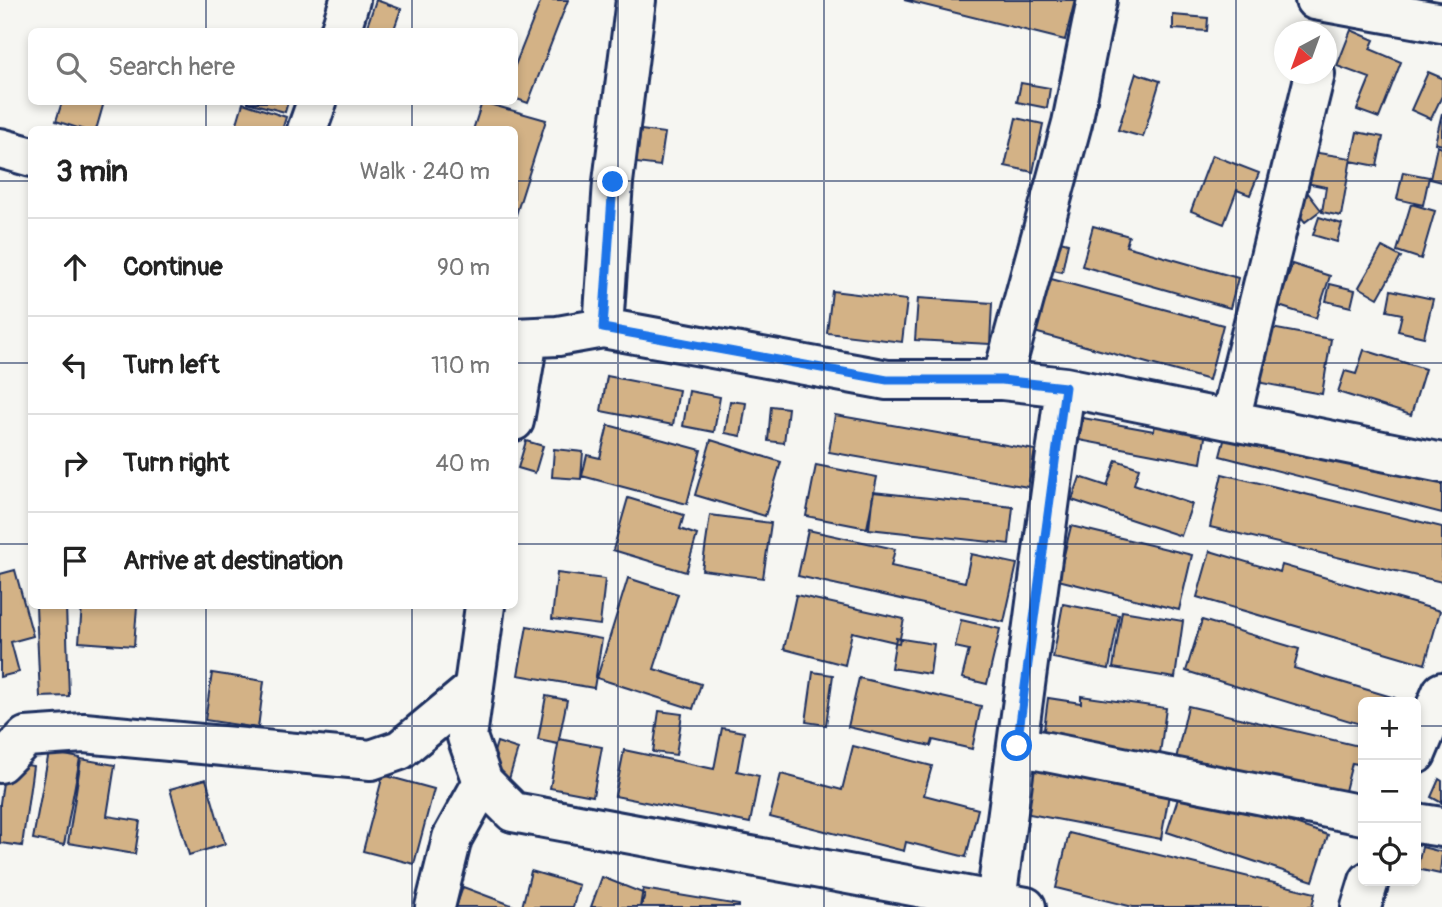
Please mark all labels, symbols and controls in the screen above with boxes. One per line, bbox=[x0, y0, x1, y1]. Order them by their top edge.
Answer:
north arrow bbox=[1274, 21, 1337, 84]
search box bbox=[28, 28, 518, 105]
icon: search bbox=[52, 48, 90, 86]
text: Search here bbox=[108, 51, 235, 83]
text: 3 min bbox=[56, 153, 128, 190]
text: Walk · 240 m bbox=[360, 157, 490, 186]
route end bbox=[597, 166, 628, 197]
icon: ahead bbox=[56, 248, 94, 286]
text: Continue bbox=[123, 251, 223, 283]
text: 90 m bbox=[437, 253, 490, 282]
icon: left bbox=[56, 346, 94, 384]
text: Turn left bbox=[123, 349, 219, 381]
text: 110 m bbox=[431, 351, 490, 380]
icon: right bbox=[56, 444, 94, 482]
text: Turn right bbox=[123, 447, 229, 479]
text: 40 m bbox=[436, 449, 490, 478]
icon: arrive bbox=[56, 542, 94, 580]
text: Arrive at destination bbox=[123, 545, 343, 577]
map controls bbox=[1358, 697, 1421, 886]
button: + bbox=[1358, 697, 1421, 760]
route start bbox=[1001, 730, 1032, 761]
button: − bbox=[1358, 760, 1421, 823]
button: locate bbox=[1358, 823, 1421, 886]

